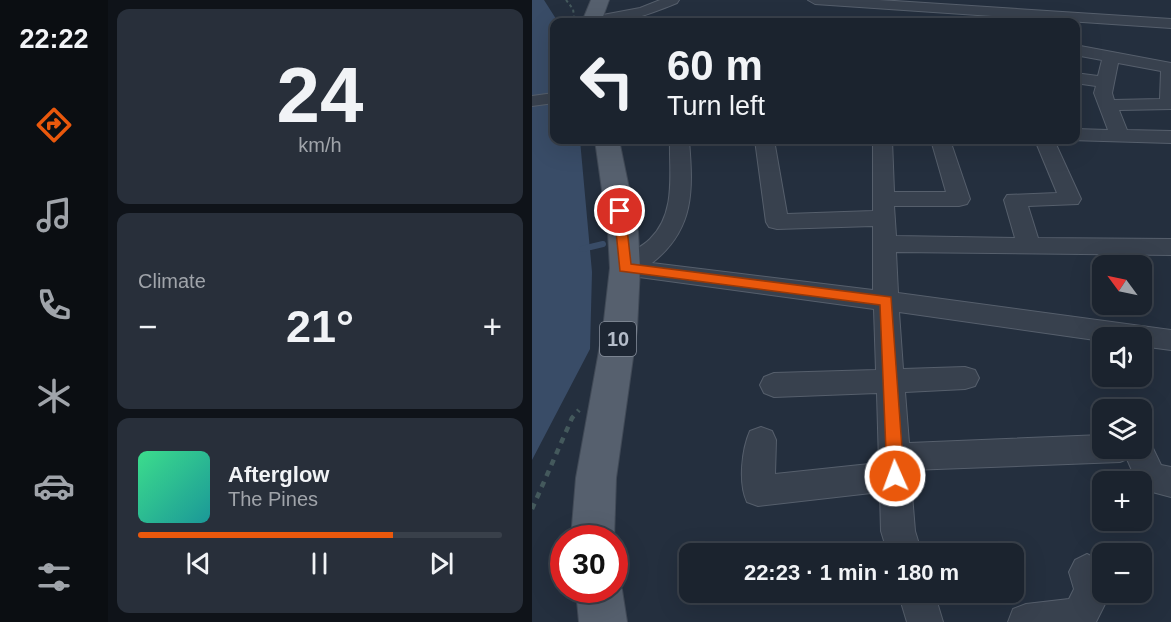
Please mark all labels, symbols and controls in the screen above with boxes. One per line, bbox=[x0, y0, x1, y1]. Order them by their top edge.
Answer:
text: 22:22 bbox=[19, 24, 89, 54]
icon: left bbox=[568, 42, 646, 120]
text: 60 m bbox=[667, 42, 763, 89]
text: 24 bbox=[277, 51, 363, 139]
text: Turn left bbox=[667, 91, 765, 121]
icon: directions bbox=[33, 104, 75, 146]
text: km/h bbox=[298, 134, 342, 156]
pin bbox=[594, 185, 645, 236]
icon: music bbox=[33, 194, 75, 236]
icon: arrive bbox=[603, 194, 636, 227]
north arrow bbox=[1092, 255, 1152, 315]
map controls bbox=[1092, 255, 1152, 603]
text: Climate bbox=[138, 270, 206, 292]
icon: phone bbox=[33, 284, 75, 326]
text: 21° bbox=[286, 301, 354, 352]
text: − bbox=[138, 308, 157, 345]
text: + bbox=[483, 308, 502, 345]
road number: 10 bbox=[600, 322, 636, 356]
button: sound bbox=[1092, 327, 1152, 387]
icon: climate bbox=[33, 375, 75, 417]
button: layers bbox=[1092, 399, 1152, 459]
position arrow bbox=[863, 444, 927, 508]
text: Afterglow bbox=[228, 462, 329, 487]
icon: car bbox=[33, 465, 75, 507]
button: + bbox=[1092, 471, 1152, 531]
text: The Pines bbox=[228, 488, 318, 510]
speed limit sign: 30 bbox=[550, 525, 628, 603]
button: − bbox=[1092, 543, 1152, 603]
icon: previous bbox=[182, 547, 215, 580]
icon: pause bbox=[303, 547, 336, 580]
icon: next bbox=[425, 547, 458, 580]
icon: filters bbox=[33, 556, 75, 598]
text: 22:23 · 1 min · 180 m bbox=[744, 560, 959, 585]

